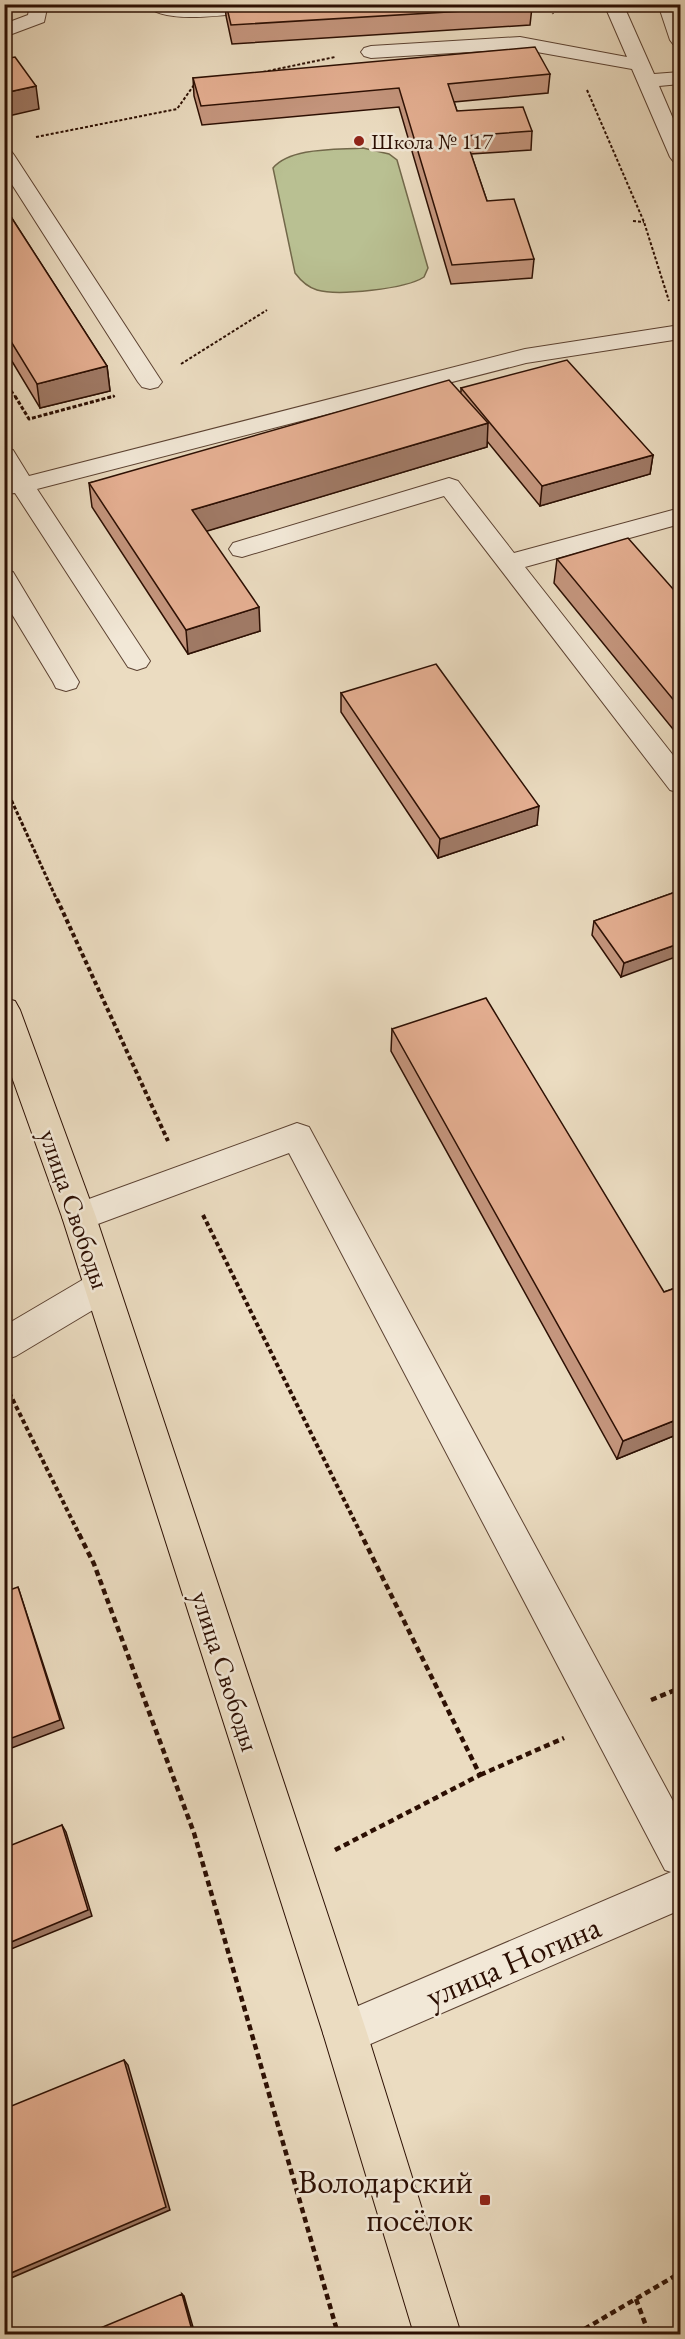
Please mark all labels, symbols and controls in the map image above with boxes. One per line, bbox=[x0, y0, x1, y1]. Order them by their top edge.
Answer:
place label: Школа № 117 bbox=[371, 127, 494, 156]
marker: Школа № 117 bbox=[352, 134, 366, 148]
street label: улица Свободы bbox=[31, 1125, 119, 1293]
street label: улица Свободы bbox=[184, 1586, 268, 1756]
street label: улица Ногина bbox=[419, 1905, 608, 2017]
place label: Володарский посёлок bbox=[298, 2160, 473, 2241]
marker: Володарский посёлок bbox=[478, 2193, 492, 2207]

